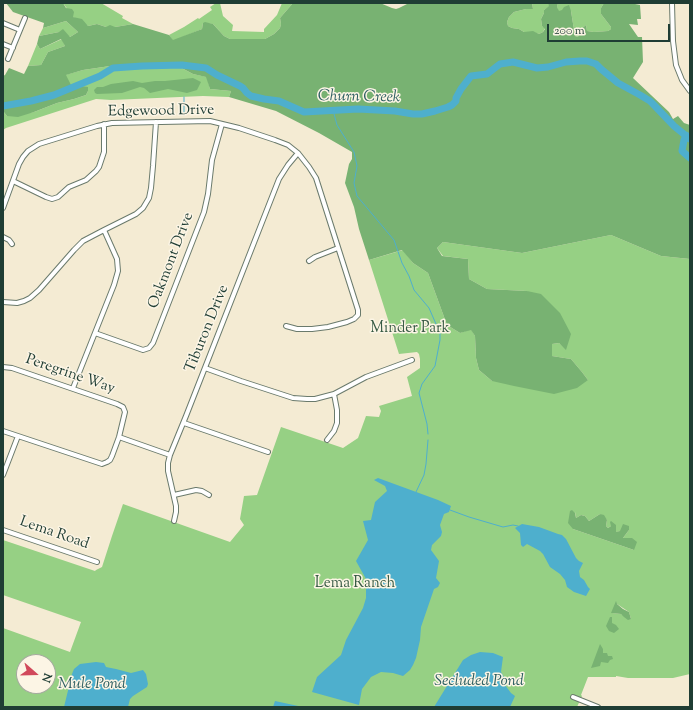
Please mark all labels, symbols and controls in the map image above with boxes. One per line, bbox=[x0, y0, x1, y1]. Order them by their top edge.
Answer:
scale bar bbox=[549, 16, 672, 42]
text: 200 m bbox=[554, 22, 585, 40]
water label: Churn Creek bbox=[318, 88, 400, 108]
street label: Edgewood Drive bbox=[108, 102, 214, 122]
street label: Oakmont Drive bbox=[145, 210, 199, 312]
street label: Tiburon Drive bbox=[182, 283, 234, 375]
park label: Minder Park bbox=[370, 320, 450, 338]
street label: Peregrine Way bbox=[23, 351, 117, 399]
street label: Lema Road bbox=[17, 514, 91, 554]
park label: Lema Ranch bbox=[315, 575, 395, 593]
north arrow bbox=[16, 654, 56, 694]
text: N bbox=[37, 671, 55, 685]
water label: Secluded Pond bbox=[434, 672, 524, 692]
water label: Mule Pond bbox=[58, 675, 126, 695]

